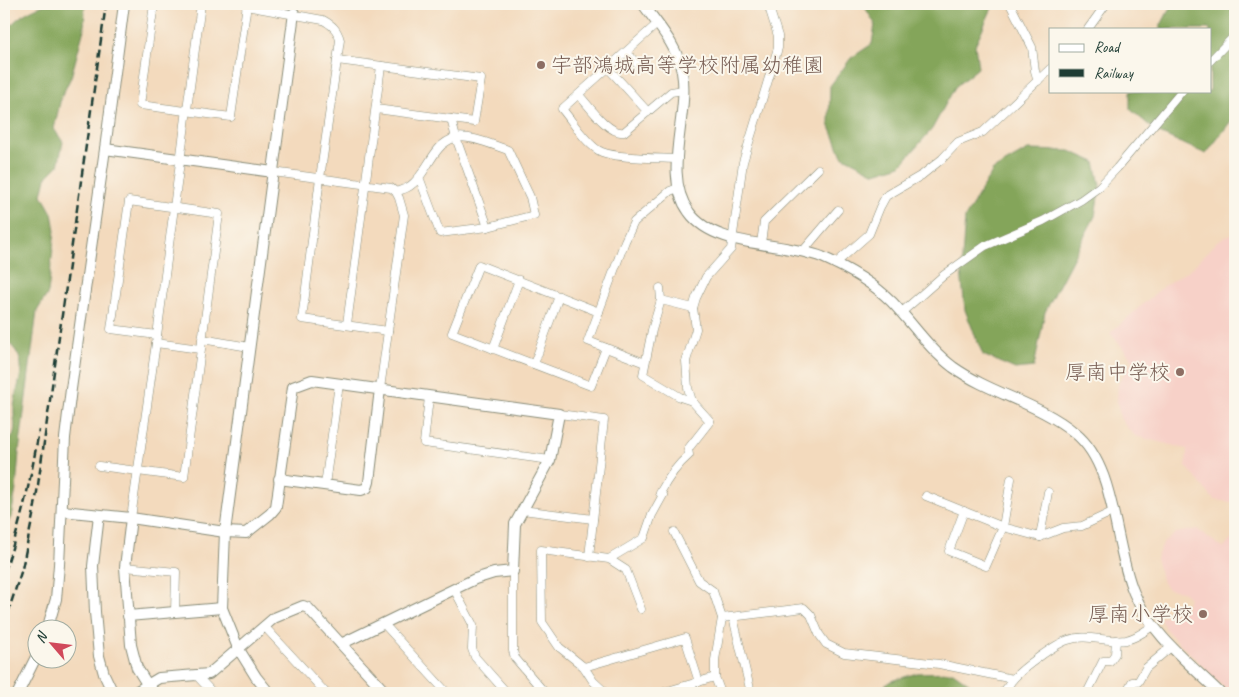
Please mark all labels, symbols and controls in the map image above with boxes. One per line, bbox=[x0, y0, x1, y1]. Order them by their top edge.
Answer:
legend bbox=[1049, 28, 1212, 92]
text: Road bbox=[1094, 38, 1121, 57]
place label: 宇部鴻城高等学校附属幼稚園 bbox=[551, 52, 824, 78]
marker: 宇部鴻城高等学校附属幼稚園 bbox=[535, 59, 547, 71]
text: Railway bbox=[1094, 64, 1135, 83]
place label: 厚南中学校 bbox=[1065, 359, 1170, 385]
marker: 厚南中学校 bbox=[1174, 366, 1186, 378]
place label: 厚南小学校 bbox=[1088, 601, 1193, 627]
marker: 厚南小学校 bbox=[1197, 608, 1209, 620]
north arrow bbox=[28, 620, 78, 670]
text: N bbox=[31, 628, 52, 646]

